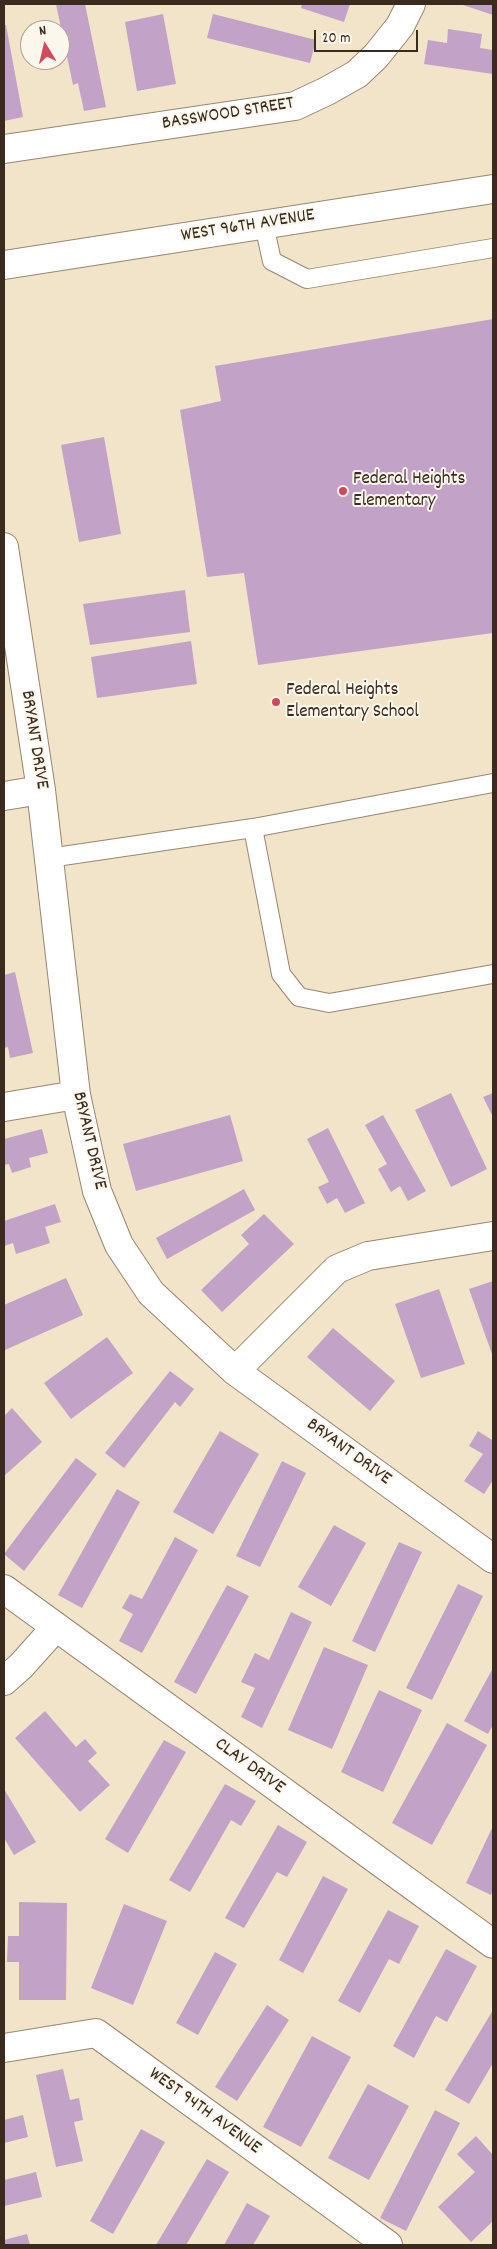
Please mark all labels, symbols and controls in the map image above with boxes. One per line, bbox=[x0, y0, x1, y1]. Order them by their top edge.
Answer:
north arrow bbox=[20, 20, 70, 70]
scale bar bbox=[317, 20, 421, 52]
text: N bbox=[38, 21, 48, 42]
text: 20 m bbox=[322, 28, 350, 50]
street label: BASSWOOD STREET bbox=[160, 93, 296, 137]
street label: WEST 96TH AVENUE bbox=[180, 205, 316, 249]
place label: Federal Heights Elementary bbox=[353, 469, 466, 513]
marker: Federal Heights Elementary bbox=[337, 485, 349, 497]
place label: Federal Heights Elementary School bbox=[286, 680, 419, 724]
street label: BRYANT DRIVE bbox=[14, 689, 52, 791]
marker: Federal Heights Elementary School bbox=[270, 696, 282, 708]
street label: BRYANT DRIVE bbox=[66, 1090, 110, 1192]
street label: BRYANT DRIVE bbox=[301, 1414, 395, 1492]
street label: CLAY DRIVE bbox=[209, 1734, 289, 1800]
street label: WEST 94TH AVENUE bbox=[143, 2064, 265, 2160]

